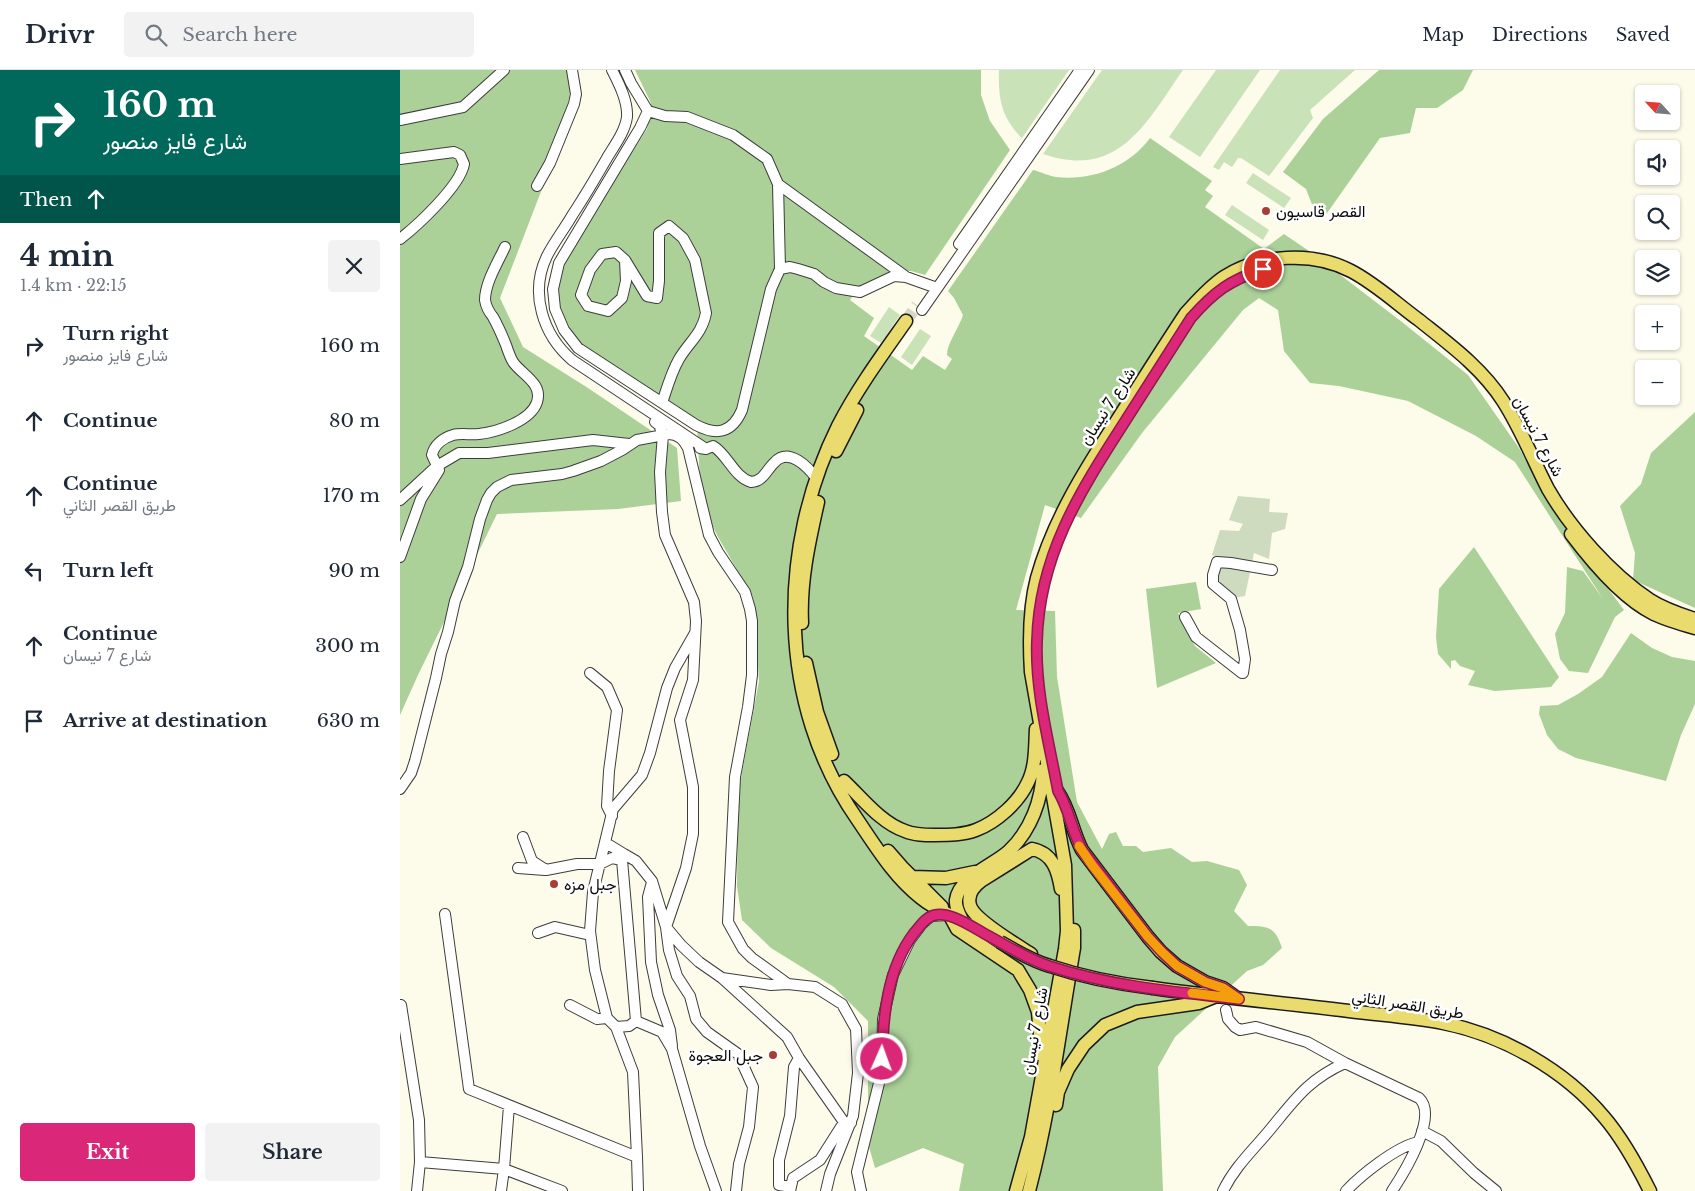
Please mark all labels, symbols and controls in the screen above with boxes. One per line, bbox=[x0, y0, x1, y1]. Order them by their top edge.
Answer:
search box bbox=[124, 12, 474, 57]
text: Drivr bbox=[25, 20, 94, 49]
icon: search bbox=[142, 21, 170, 49]
text: Search here bbox=[182, 23, 297, 46]
text: Map bbox=[1422, 24, 1464, 46]
text: Directions bbox=[1492, 24, 1588, 46]
text: Saved bbox=[1616, 24, 1670, 46]
text: 160 m bbox=[103, 83, 216, 126]
north arrow bbox=[1635, 85, 1680, 130]
map controls bbox=[1635, 85, 1680, 405]
icon: right bbox=[20, 90, 85, 155]
text: شارع فايز منصور bbox=[103, 128, 247, 155]
button: sound bbox=[1635, 140, 1680, 185]
icon: ahead bbox=[82, 185, 110, 213]
text: Then bbox=[20, 188, 72, 211]
button: search bbox=[1635, 195, 1680, 240]
place label: القصر قاسيون bbox=[1276, 201, 1366, 222]
marker: القصر قاسيون bbox=[1260, 205, 1272, 217]
text: 4 min bbox=[20, 237, 114, 274]
button: close bbox=[328, 240, 380, 292]
pin bbox=[1242, 248, 1284, 290]
button: layers bbox=[1635, 250, 1680, 295]
icon: arrive bbox=[1249, 255, 1277, 283]
text: 1.4 km · 22:15 bbox=[20, 275, 127, 295]
button: + bbox=[1635, 305, 1680, 350]
text: Turn right bbox=[63, 322, 169, 345]
icon: right bbox=[20, 332, 48, 360]
text: 160 m bbox=[320, 334, 380, 357]
text: شارع فايز منصور bbox=[63, 345, 168, 365]
button: − bbox=[1635, 360, 1680, 405]
street label: شارع 7 نيسان bbox=[1075, 364, 1141, 450]
street label: شارع 7 نيسان bbox=[1508, 392, 1569, 481]
icon: ahead bbox=[20, 407, 48, 435]
text: Continue bbox=[63, 409, 158, 432]
text: 80 m bbox=[329, 409, 380, 432]
text: Continue bbox=[63, 472, 158, 495]
icon: ahead bbox=[20, 482, 48, 510]
text: 170 m bbox=[323, 484, 380, 507]
text: طريق القصر الثاني bbox=[63, 495, 176, 515]
icon: left bbox=[20, 557, 48, 585]
text: Turn left bbox=[63, 559, 154, 582]
text: 90 m bbox=[328, 559, 380, 582]
text: Continue bbox=[63, 622, 158, 645]
icon: ahead bbox=[20, 632, 48, 660]
text: 300 m bbox=[315, 634, 380, 657]
text: شارع 7 نيسان bbox=[63, 645, 151, 665]
icon: arrive bbox=[20, 707, 48, 735]
text: Arrive at destination bbox=[63, 709, 267, 732]
text: 630 m bbox=[317, 709, 380, 732]
place label: جبل مزه bbox=[564, 874, 617, 895]
marker: جبل مزه bbox=[548, 878, 560, 890]
street label: طريق القصر الثاني bbox=[1350, 985, 1465, 1027]
street label: شارع 7 نيسان bbox=[1016, 986, 1053, 1077]
position arrow bbox=[855, 1032, 907, 1084]
place label: جبل العجوة bbox=[688, 1045, 763, 1066]
marker: جبل العجوة bbox=[767, 1049, 779, 1061]
button: Exit bbox=[20, 1123, 195, 1181]
button: Share bbox=[205, 1123, 380, 1181]

